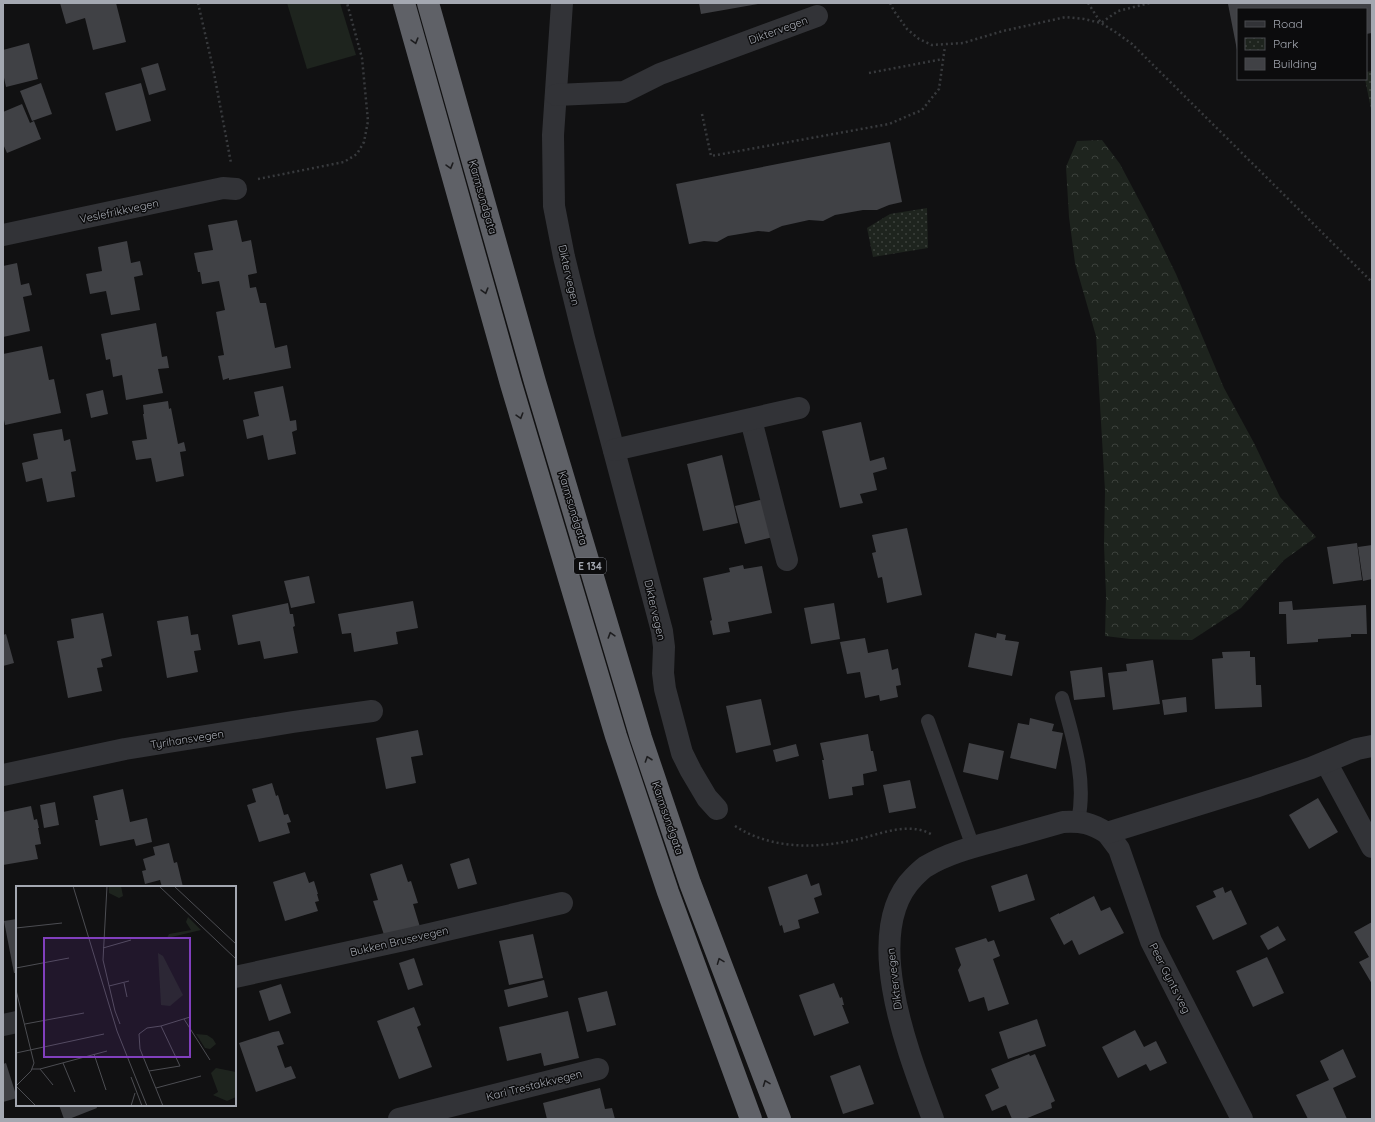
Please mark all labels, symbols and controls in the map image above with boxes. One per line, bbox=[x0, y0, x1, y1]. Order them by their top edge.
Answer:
legend bbox=[1237, 8, 1367, 80]
street label: Diktervegen bbox=[746, 13, 810, 47]
text: Road bbox=[1273, 16, 1303, 31]
text: Park bbox=[1273, 36, 1298, 51]
one-way arrow bbox=[410, 37, 419, 44]
text: Building bbox=[1273, 56, 1317, 71]
street label: Karmsundgata bbox=[466, 158, 500, 236]
one-way arrow bbox=[445, 162, 454, 169]
street label: Veslefrikkvegen bbox=[78, 196, 160, 226]
street label: Diktervegen bbox=[555, 243, 583, 307]
one-way arrow bbox=[480, 287, 489, 294]
one-way arrow bbox=[515, 412, 524, 419]
street label: Karmsundgata bbox=[555, 469, 591, 547]
road number: E 134 bbox=[574, 558, 606, 574]
street label: Diktervegen bbox=[641, 578, 669, 642]
one-way arrow bbox=[607, 632, 616, 639]
street label: Tyrihansvegen bbox=[149, 726, 225, 752]
one-way arrow bbox=[645, 756, 653, 763]
street label: Karmsundgata bbox=[649, 779, 687, 857]
inset map bbox=[16, 886, 236, 1106]
street label: Bukken Brusevegen bbox=[348, 923, 450, 959]
street label: Peer Gynts veg bbox=[1146, 940, 1194, 1016]
street label: Diktervegen bbox=[883, 947, 905, 1011]
one-way arrow bbox=[716, 958, 724, 965]
street label: Kari Trestakkvegen bbox=[485, 1066, 583, 1104]
one-way arrow bbox=[762, 1079, 770, 1086]

